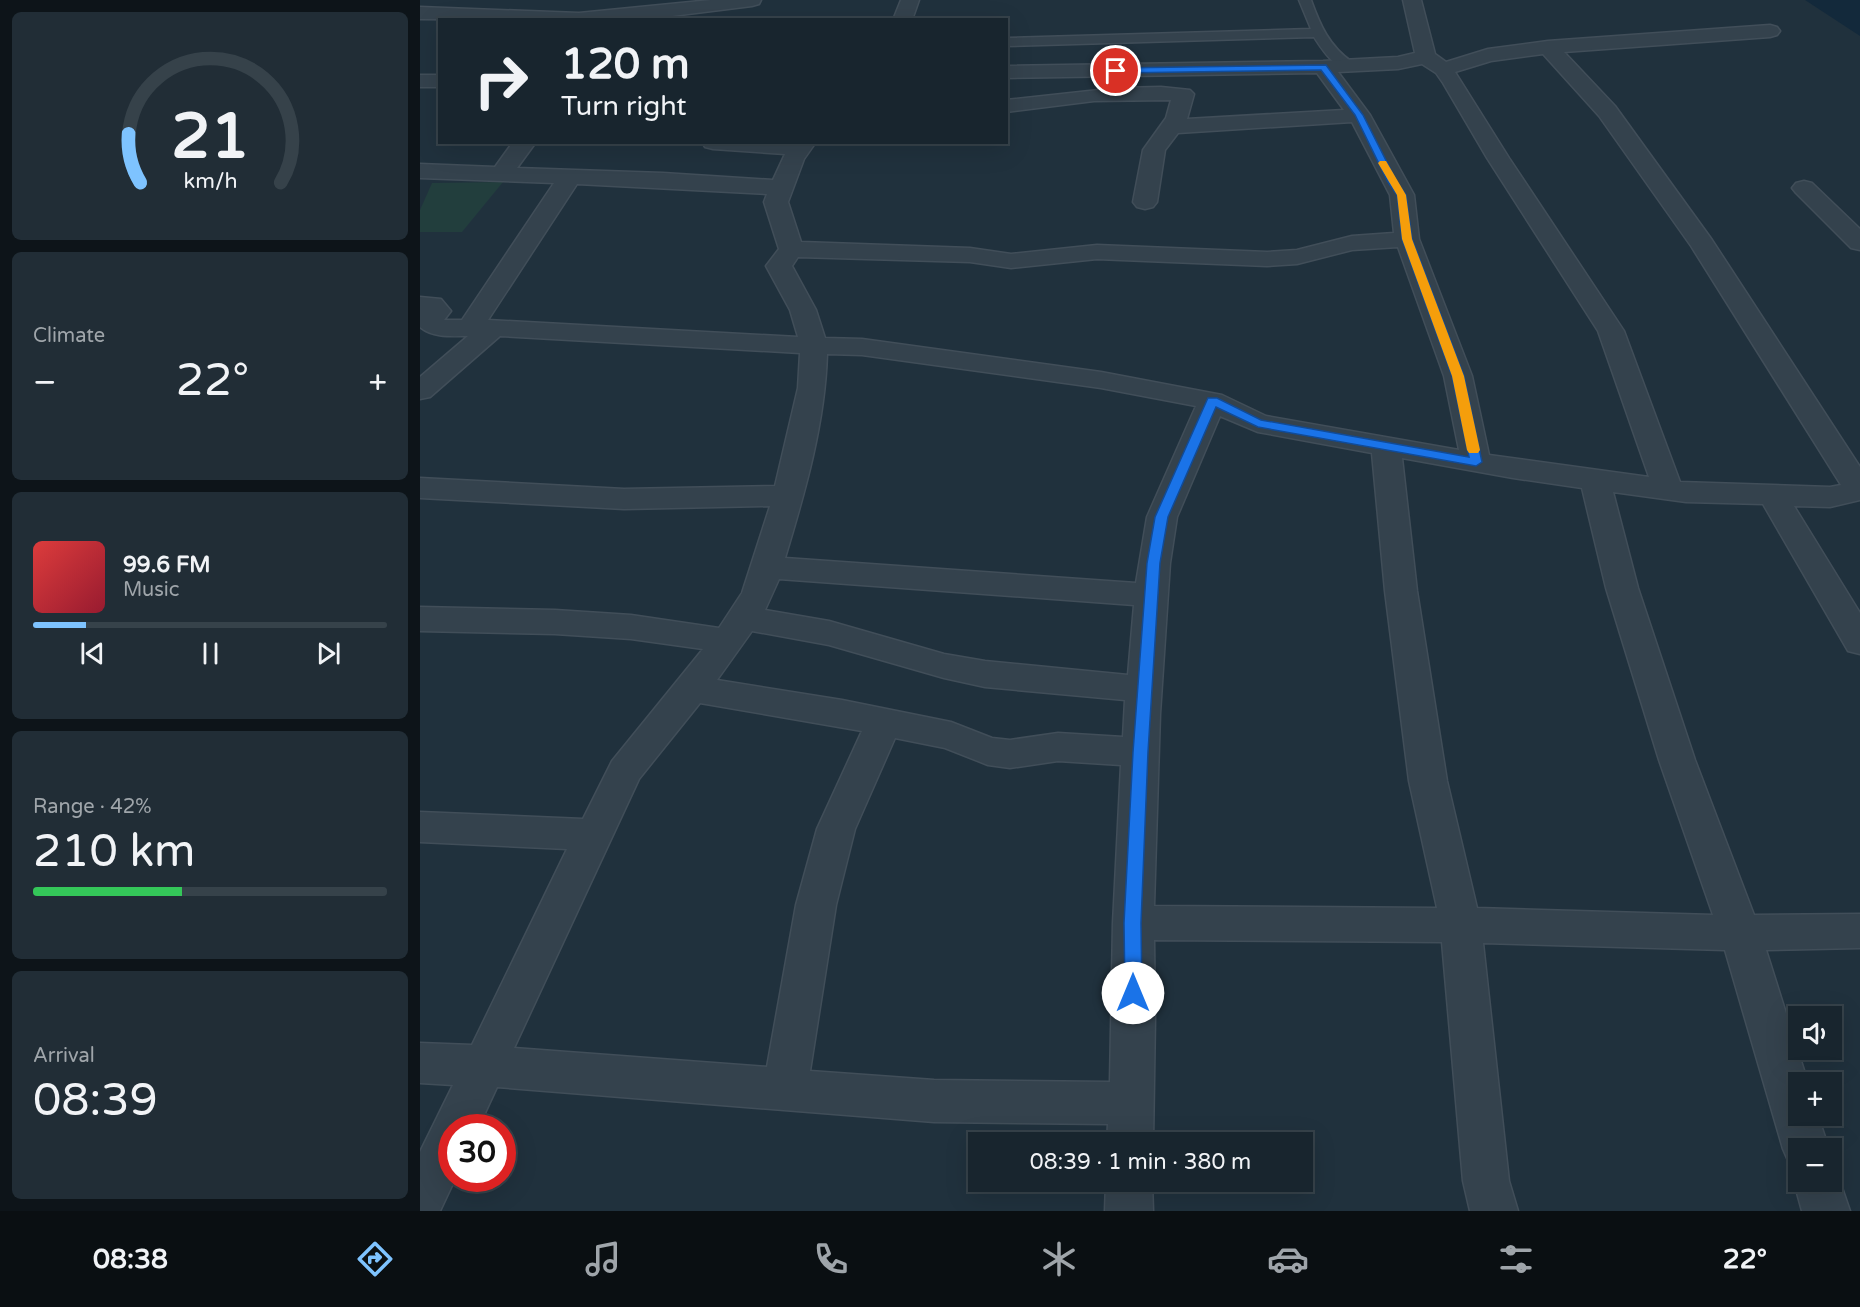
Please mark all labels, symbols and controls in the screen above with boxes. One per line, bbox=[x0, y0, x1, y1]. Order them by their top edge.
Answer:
text: 120 m bbox=[561, 39, 690, 90]
icon: right bbox=[462, 42, 540, 120]
pin bbox=[1090, 45, 1141, 96]
icon: arrive bbox=[1099, 54, 1132, 87]
text: Turn right bbox=[561, 90, 687, 123]
text: 21 bbox=[171, 100, 249, 175]
text: km/h bbox=[183, 168, 237, 194]
text: Climate bbox=[33, 324, 105, 348]
text: 22° bbox=[176, 354, 249, 408]
text: − bbox=[33, 363, 57, 402]
text: + bbox=[368, 363, 387, 402]
text: 99.6 FM bbox=[123, 552, 211, 578]
text: Music bbox=[123, 578, 179, 602]
icon: previous bbox=[76, 637, 109, 670]
icon: pause bbox=[194, 637, 227, 670]
icon: next bbox=[312, 637, 345, 670]
text: Range · 42% bbox=[33, 795, 152, 819]
text: 210 km bbox=[33, 825, 195, 879]
position arrow bbox=[1101, 961, 1165, 1025]
map controls bbox=[1788, 1006, 1842, 1192]
button: sound bbox=[1788, 1006, 1842, 1060]
text: Arrival bbox=[33, 1044, 95, 1068]
button: + bbox=[1788, 1072, 1842, 1126]
text: 08:39 bbox=[33, 1074, 158, 1128]
speed limit sign: 30 bbox=[438, 1114, 516, 1192]
button: − bbox=[1788, 1138, 1842, 1192]
text: 08:39 · 1 min · 380 m bbox=[1030, 1149, 1251, 1175]
icon: directions bbox=[354, 1238, 396, 1280]
icon: music bbox=[582, 1238, 624, 1280]
icon: phone bbox=[810, 1238, 852, 1280]
icon: climate bbox=[1038, 1238, 1080, 1280]
icon: car bbox=[1267, 1238, 1309, 1280]
icon: filters bbox=[1495, 1238, 1537, 1280]
text: 08:38 bbox=[93, 1243, 168, 1276]
text: 22° bbox=[1723, 1243, 1767, 1276]

